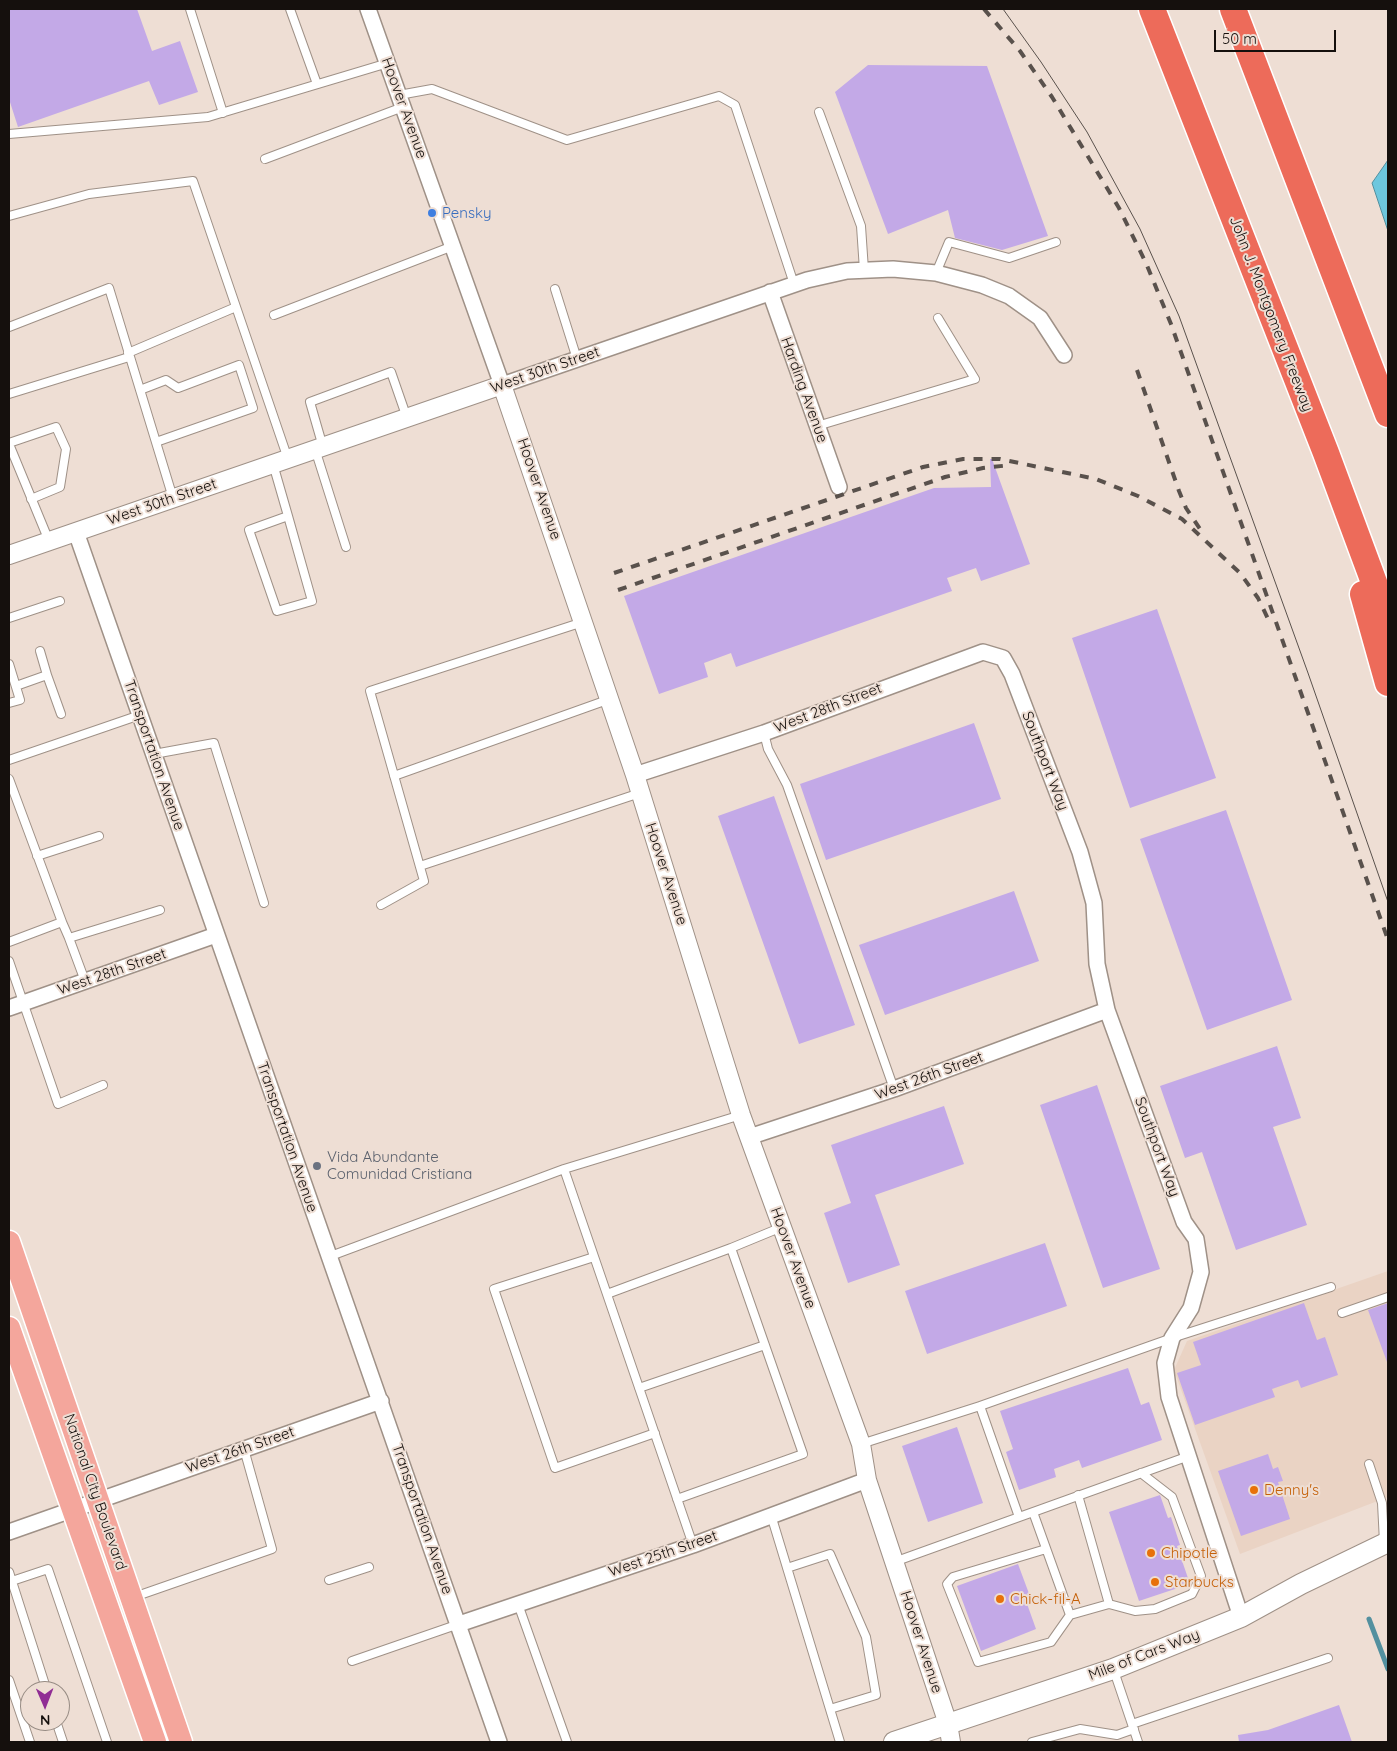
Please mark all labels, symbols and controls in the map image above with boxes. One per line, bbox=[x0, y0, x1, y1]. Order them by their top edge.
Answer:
scale bar bbox=[1217, 20, 1340, 52]
text: 50 m bbox=[1222, 29, 1257, 48]
street label: Hoover Avenue bbox=[377, 55, 431, 161]
place label: Pensky bbox=[442, 204, 492, 222]
marker: Pensky bbox=[426, 207, 438, 219]
street label: John J. Montgomery Freeway bbox=[1225, 214, 1317, 414]
street label: Harding Avenue bbox=[777, 335, 831, 445]
street label: West 30th Street bbox=[488, 343, 602, 397]
street label: Hoover Avenue bbox=[513, 436, 565, 542]
street label: West 30th Street bbox=[105, 475, 219, 529]
street label: Transportation Avenue bbox=[120, 677, 188, 833]
street label: West 28th Street bbox=[772, 679, 884, 737]
street label: Southport Way bbox=[1018, 709, 1072, 813]
street label: Hoover Avenue bbox=[641, 821, 691, 927]
street label: West 28th Street bbox=[55, 945, 169, 999]
street label: West 26th Street bbox=[872, 1048, 986, 1104]
street label: Transportation Avenue bbox=[253, 1059, 321, 1215]
street label: Southport Way bbox=[1131, 1095, 1183, 1199]
place label: Vida Abundante Comunidad Cristiana bbox=[327, 1148, 472, 1183]
marker: Vida Abundante Comunidad Cristiana bbox=[311, 1160, 323, 1172]
street label: Hoover Avenue bbox=[766, 1205, 820, 1311]
street label: National City Boulevard bbox=[60, 1412, 130, 1572]
street label: West 26th Street bbox=[183, 1423, 297, 1477]
street label: Transportation Avenue bbox=[388, 1441, 456, 1597]
place label: Denny's bbox=[1264, 1481, 1319, 1499]
marker: Denny's bbox=[1248, 1484, 1260, 1496]
street label: West 25th Street bbox=[606, 1527, 720, 1581]
place label: Chipotle bbox=[1161, 1544, 1218, 1562]
marker: Chipotle bbox=[1145, 1547, 1157, 1559]
place label: Starbucks bbox=[1165, 1573, 1234, 1591]
marker: Starbucks bbox=[1149, 1576, 1161, 1588]
street label: Hoover Avenue bbox=[896, 1589, 946, 1695]
place label: Chick-fil-A bbox=[1010, 1590, 1081, 1608]
marker: Chick-fil-A bbox=[994, 1593, 1006, 1605]
street label: Mile of Cars Way bbox=[1086, 1625, 1202, 1685]
north arrow bbox=[20, 1681, 70, 1731]
text: N bbox=[40, 1711, 51, 1729]

